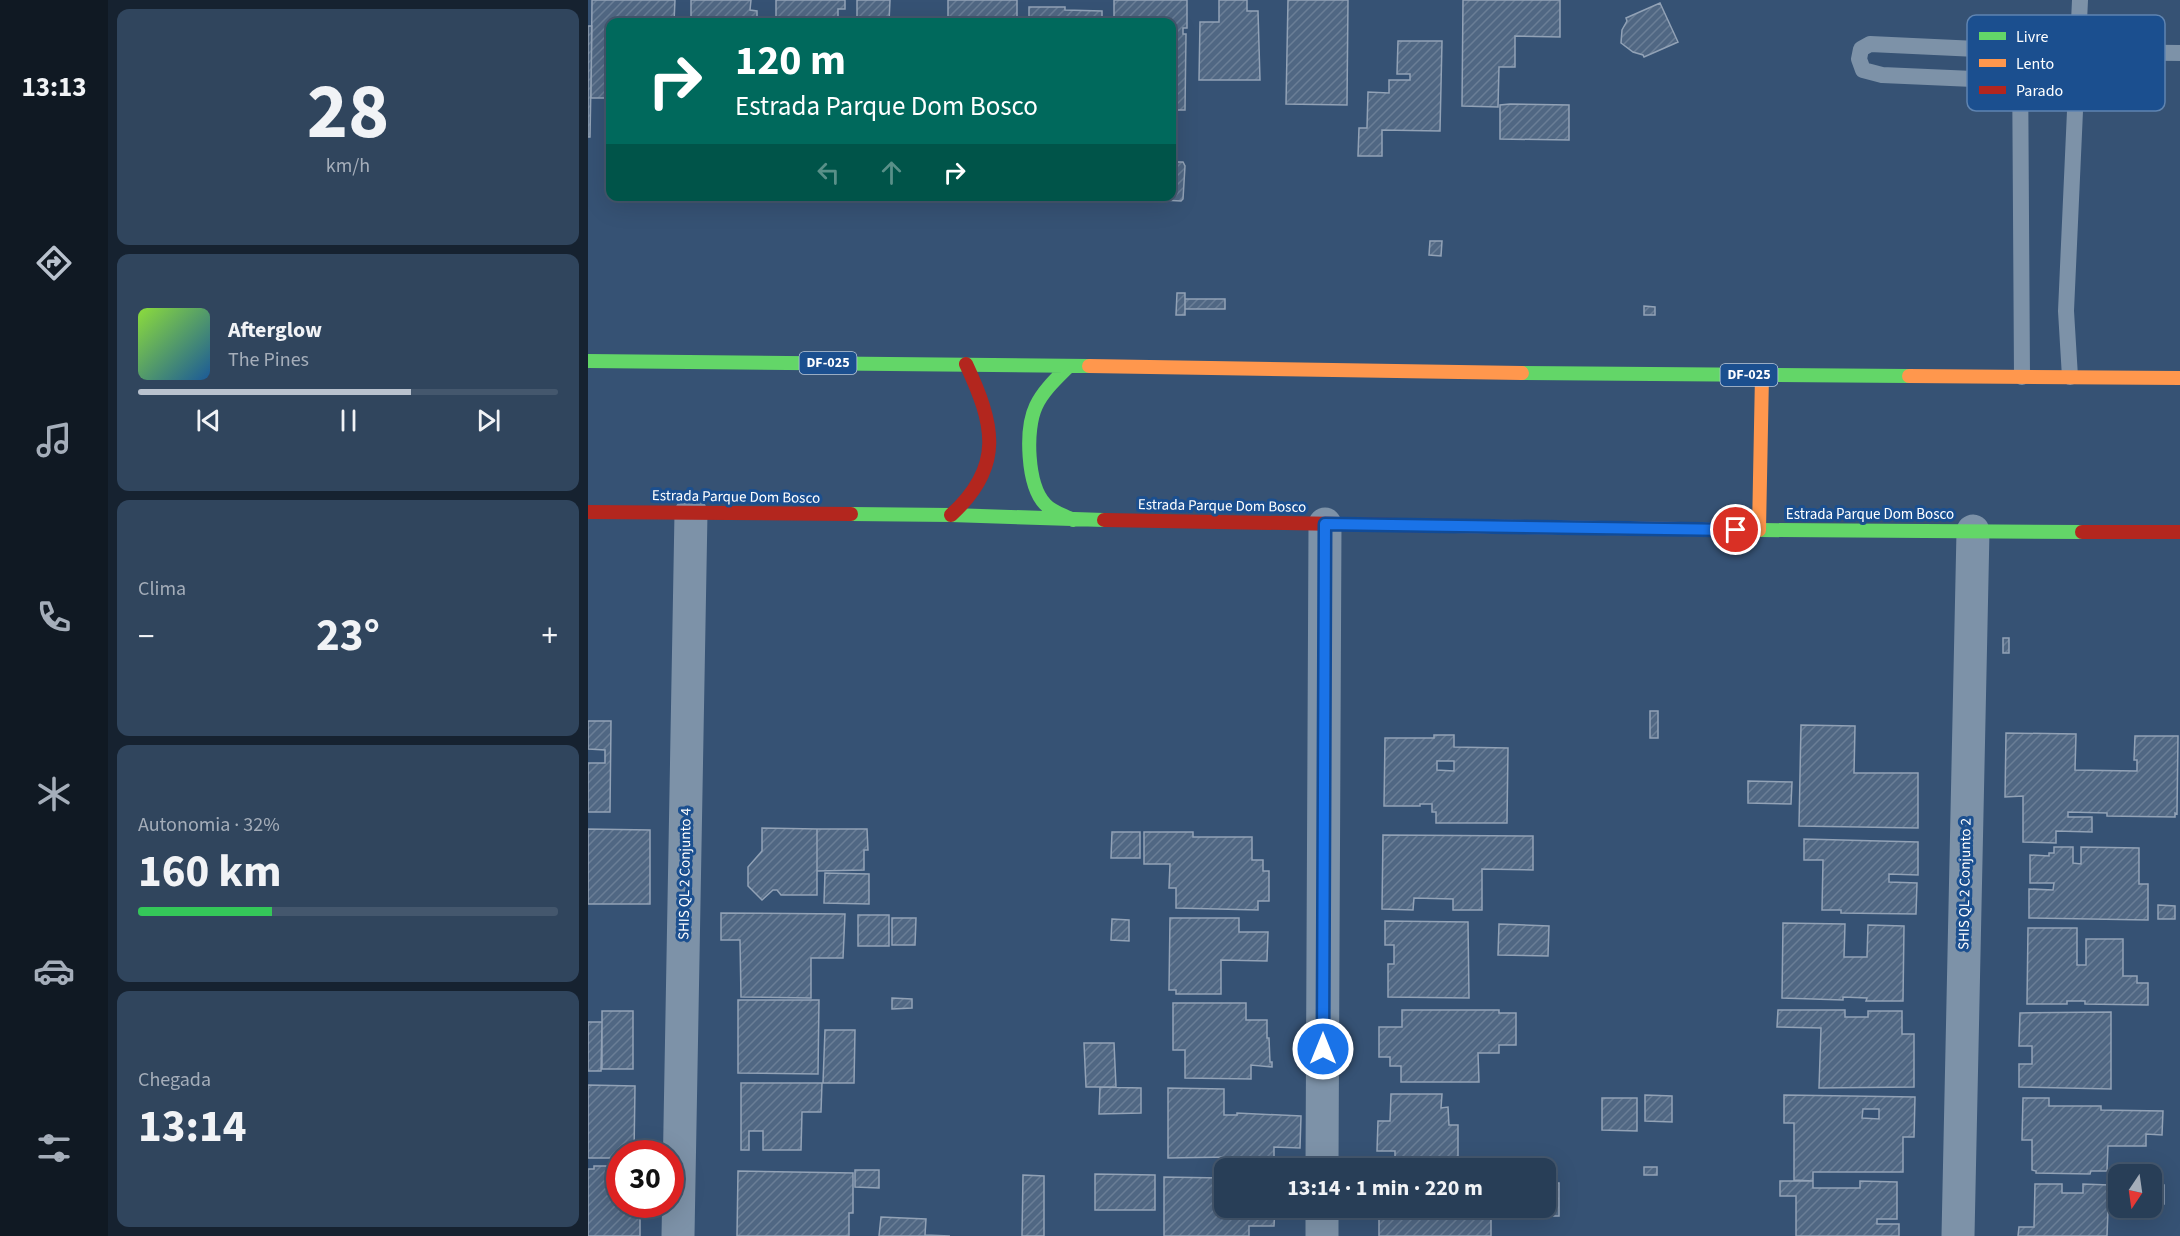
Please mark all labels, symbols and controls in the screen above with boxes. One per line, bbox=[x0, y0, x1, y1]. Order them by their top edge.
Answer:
legend bbox=[1967, 15, 2165, 111]
text: Livre bbox=[2016, 26, 2049, 48]
text: 120 m bbox=[735, 31, 846, 91]
icon: right bbox=[636, 42, 714, 120]
text: Lento bbox=[2016, 53, 2054, 75]
text: 28 bbox=[307, 57, 389, 168]
text: 13:13 bbox=[21, 68, 87, 107]
text: Parado bbox=[2016, 80, 2063, 102]
text: Estrada Parque Dom Bosco bbox=[735, 87, 1038, 126]
text: km/h bbox=[326, 152, 370, 180]
icon: left bbox=[812, 156, 845, 189]
icon: ahead bbox=[875, 156, 908, 189]
icon: right bbox=[938, 156, 971, 189]
icon: directions bbox=[33, 242, 75, 284]
text: Afterglow bbox=[228, 314, 322, 346]
text: The Pines bbox=[228, 346, 309, 374]
road number: DF-025 bbox=[800, 352, 856, 374]
road number: DF-025 bbox=[1720, 364, 1778, 386]
icon: previous bbox=[192, 404, 225, 437]
icon: pause bbox=[332, 404, 365, 437]
icon: next bbox=[472, 404, 505, 437]
icon: music bbox=[33, 419, 75, 461]
street label: Estrada Parque Dom Bosco bbox=[652, 485, 820, 509]
street label: Estrada Parque Dom Bosco bbox=[1138, 494, 1306, 518]
pin bbox=[1710, 504, 1761, 555]
street label: Estrada Parque Dom Bosco bbox=[1786, 504, 1954, 525]
icon: arrive bbox=[1719, 513, 1752, 546]
text: Clima bbox=[138, 575, 186, 603]
icon: phone bbox=[33, 596, 75, 638]
text: 23° bbox=[316, 604, 380, 668]
text: − bbox=[138, 613, 154, 660]
text: + bbox=[542, 613, 558, 660]
icon: climate bbox=[33, 773, 75, 815]
street label: SHIS QL 2 Conjunto 4 bbox=[673, 807, 697, 940]
text: Autonomia · 32% bbox=[138, 811, 280, 839]
street label: SHIS QL 2 Conjunto 2 bbox=[1953, 818, 1977, 950]
text: 160 km bbox=[138, 840, 282, 904]
icon: car bbox=[33, 950, 75, 992]
position arrow bbox=[1291, 1017, 1355, 1081]
text: Chegada bbox=[138, 1066, 211, 1094]
text: 13:14 bbox=[138, 1095, 247, 1159]
icon: filters bbox=[33, 1127, 75, 1169]
speed limit sign: 30 bbox=[606, 1140, 684, 1218]
north arrow bbox=[2108, 1164, 2162, 1218]
map controls bbox=[2108, 1164, 2162, 1218]
text: 13:14 · 1 min · 220 m bbox=[1287, 1172, 1483, 1204]

